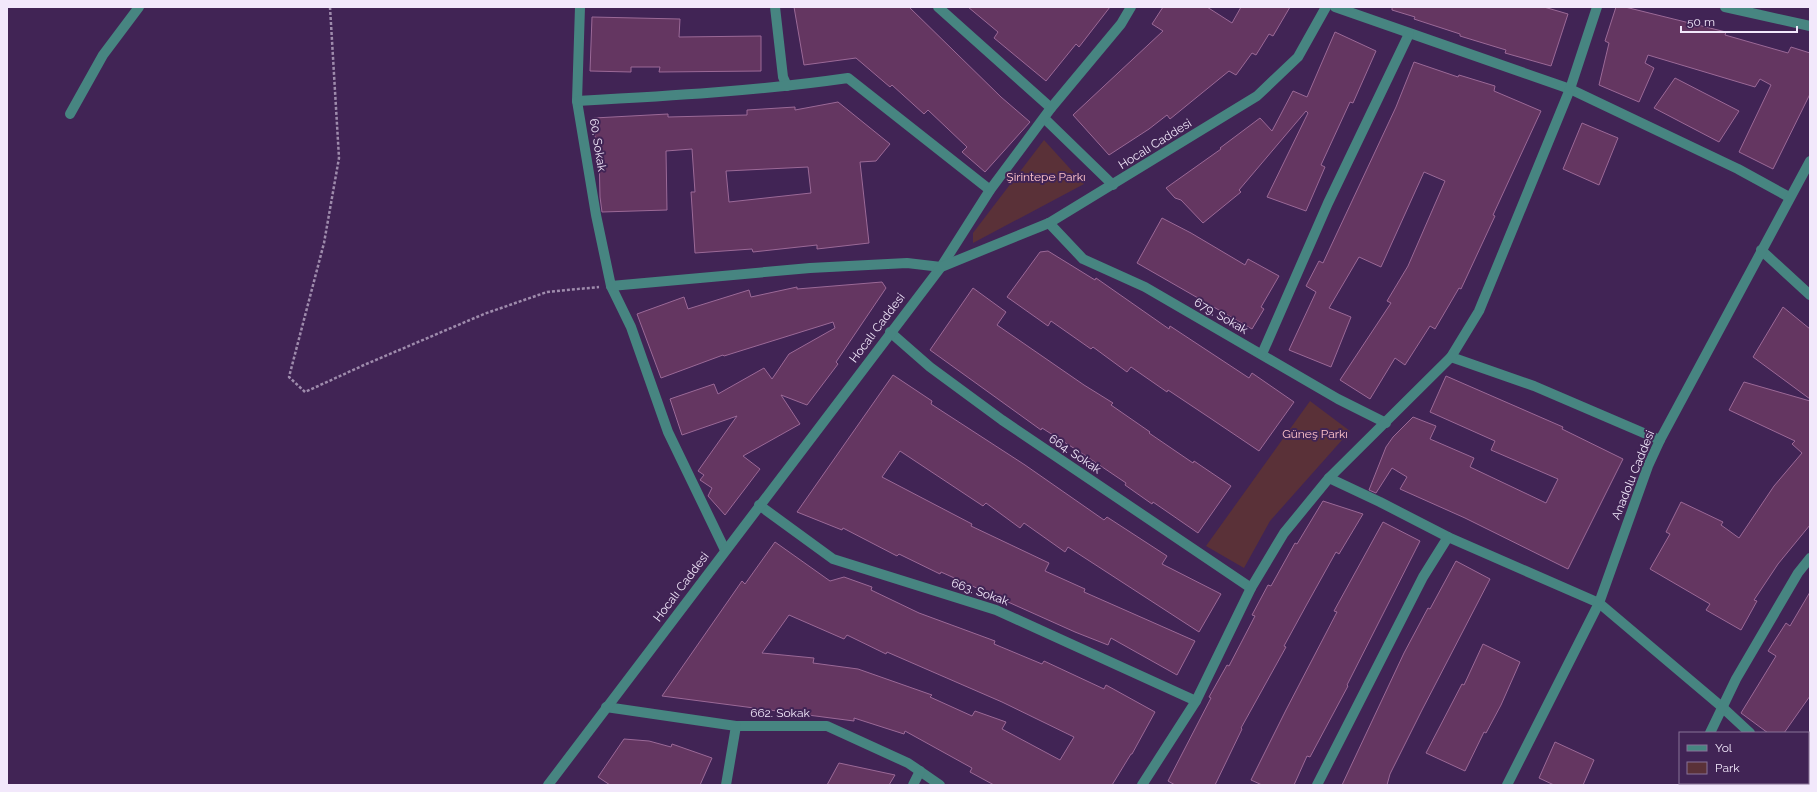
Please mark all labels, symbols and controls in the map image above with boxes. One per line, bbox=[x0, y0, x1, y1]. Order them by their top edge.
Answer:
scale bar bbox=[1681, 8, 1797, 34]
text: 50 m bbox=[1687, 15, 1715, 29]
street label: Hocalı Caddesi bbox=[1116, 116, 1194, 172]
street label: 60. Sokak bbox=[587, 117, 609, 173]
park label: Şirintepe Parkı bbox=[1006, 170, 1086, 184]
street label: Hocalı Caddesi bbox=[846, 291, 908, 365]
street label: 679. Sokak bbox=[1192, 295, 1251, 337]
park label: Güneş Parkı bbox=[1282, 427, 1348, 441]
street label: Anadolu Caddesi bbox=[1609, 428, 1657, 522]
street label: 664. Sokak bbox=[1046, 431, 1104, 477]
street label: Hocalı Caddesi bbox=[650, 550, 712, 624]
street label: 663. Sokak bbox=[949, 576, 1011, 609]
street label: 662. Sokak bbox=[750, 706, 810, 720]
legend bbox=[1679, 732, 1809, 784]
text: Yol bbox=[1715, 741, 1733, 755]
text: Park bbox=[1715, 761, 1740, 775]

